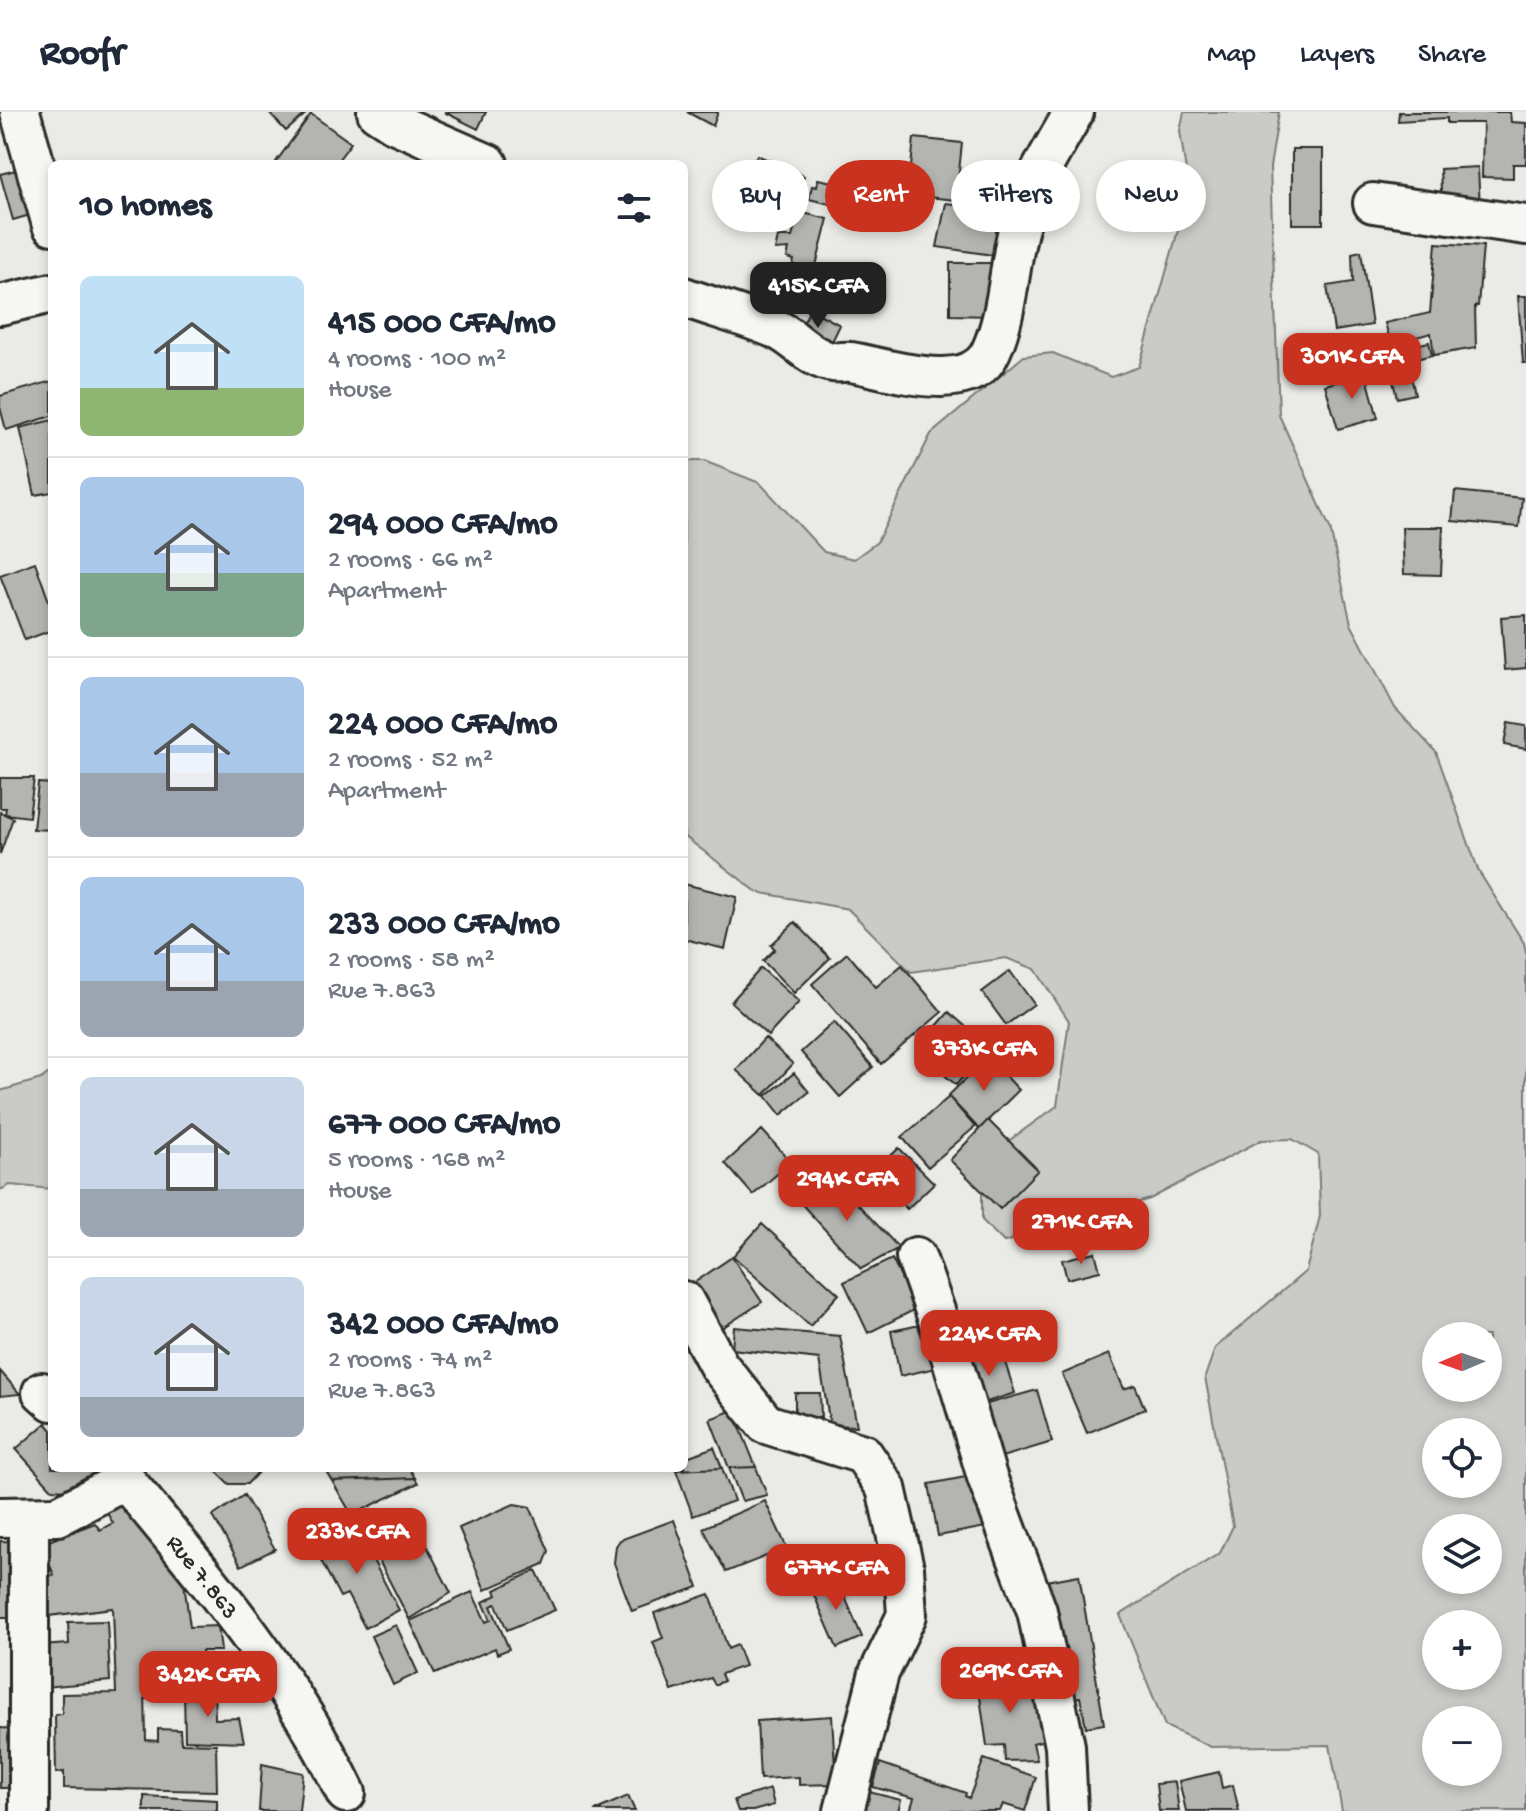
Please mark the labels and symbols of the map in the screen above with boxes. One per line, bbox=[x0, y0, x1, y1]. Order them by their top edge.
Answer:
pin: 415K CFA bbox=[735, 262, 901, 330]
pin: 301K CFA bbox=[1269, 333, 1435, 401]
pin: 373K CFA bbox=[901, 1025, 1067, 1093]
pin: 294K CFA bbox=[764, 1155, 930, 1223]
pin: 271K CFA bbox=[998, 1198, 1164, 1266]
pin: 224K CFA bbox=[906, 1310, 1072, 1378]
north arrow bbox=[1422, 1322, 1502, 1402]
pin: 233K CFA bbox=[274, 1508, 440, 1576]
street label: Rue 7.863 bbox=[158, 1530, 243, 1626]
pin: 677K CFA bbox=[753, 1544, 919, 1612]
pin: 269K CFA bbox=[927, 1647, 1093, 1715]
pin: 342K CFA bbox=[125, 1651, 291, 1719]

